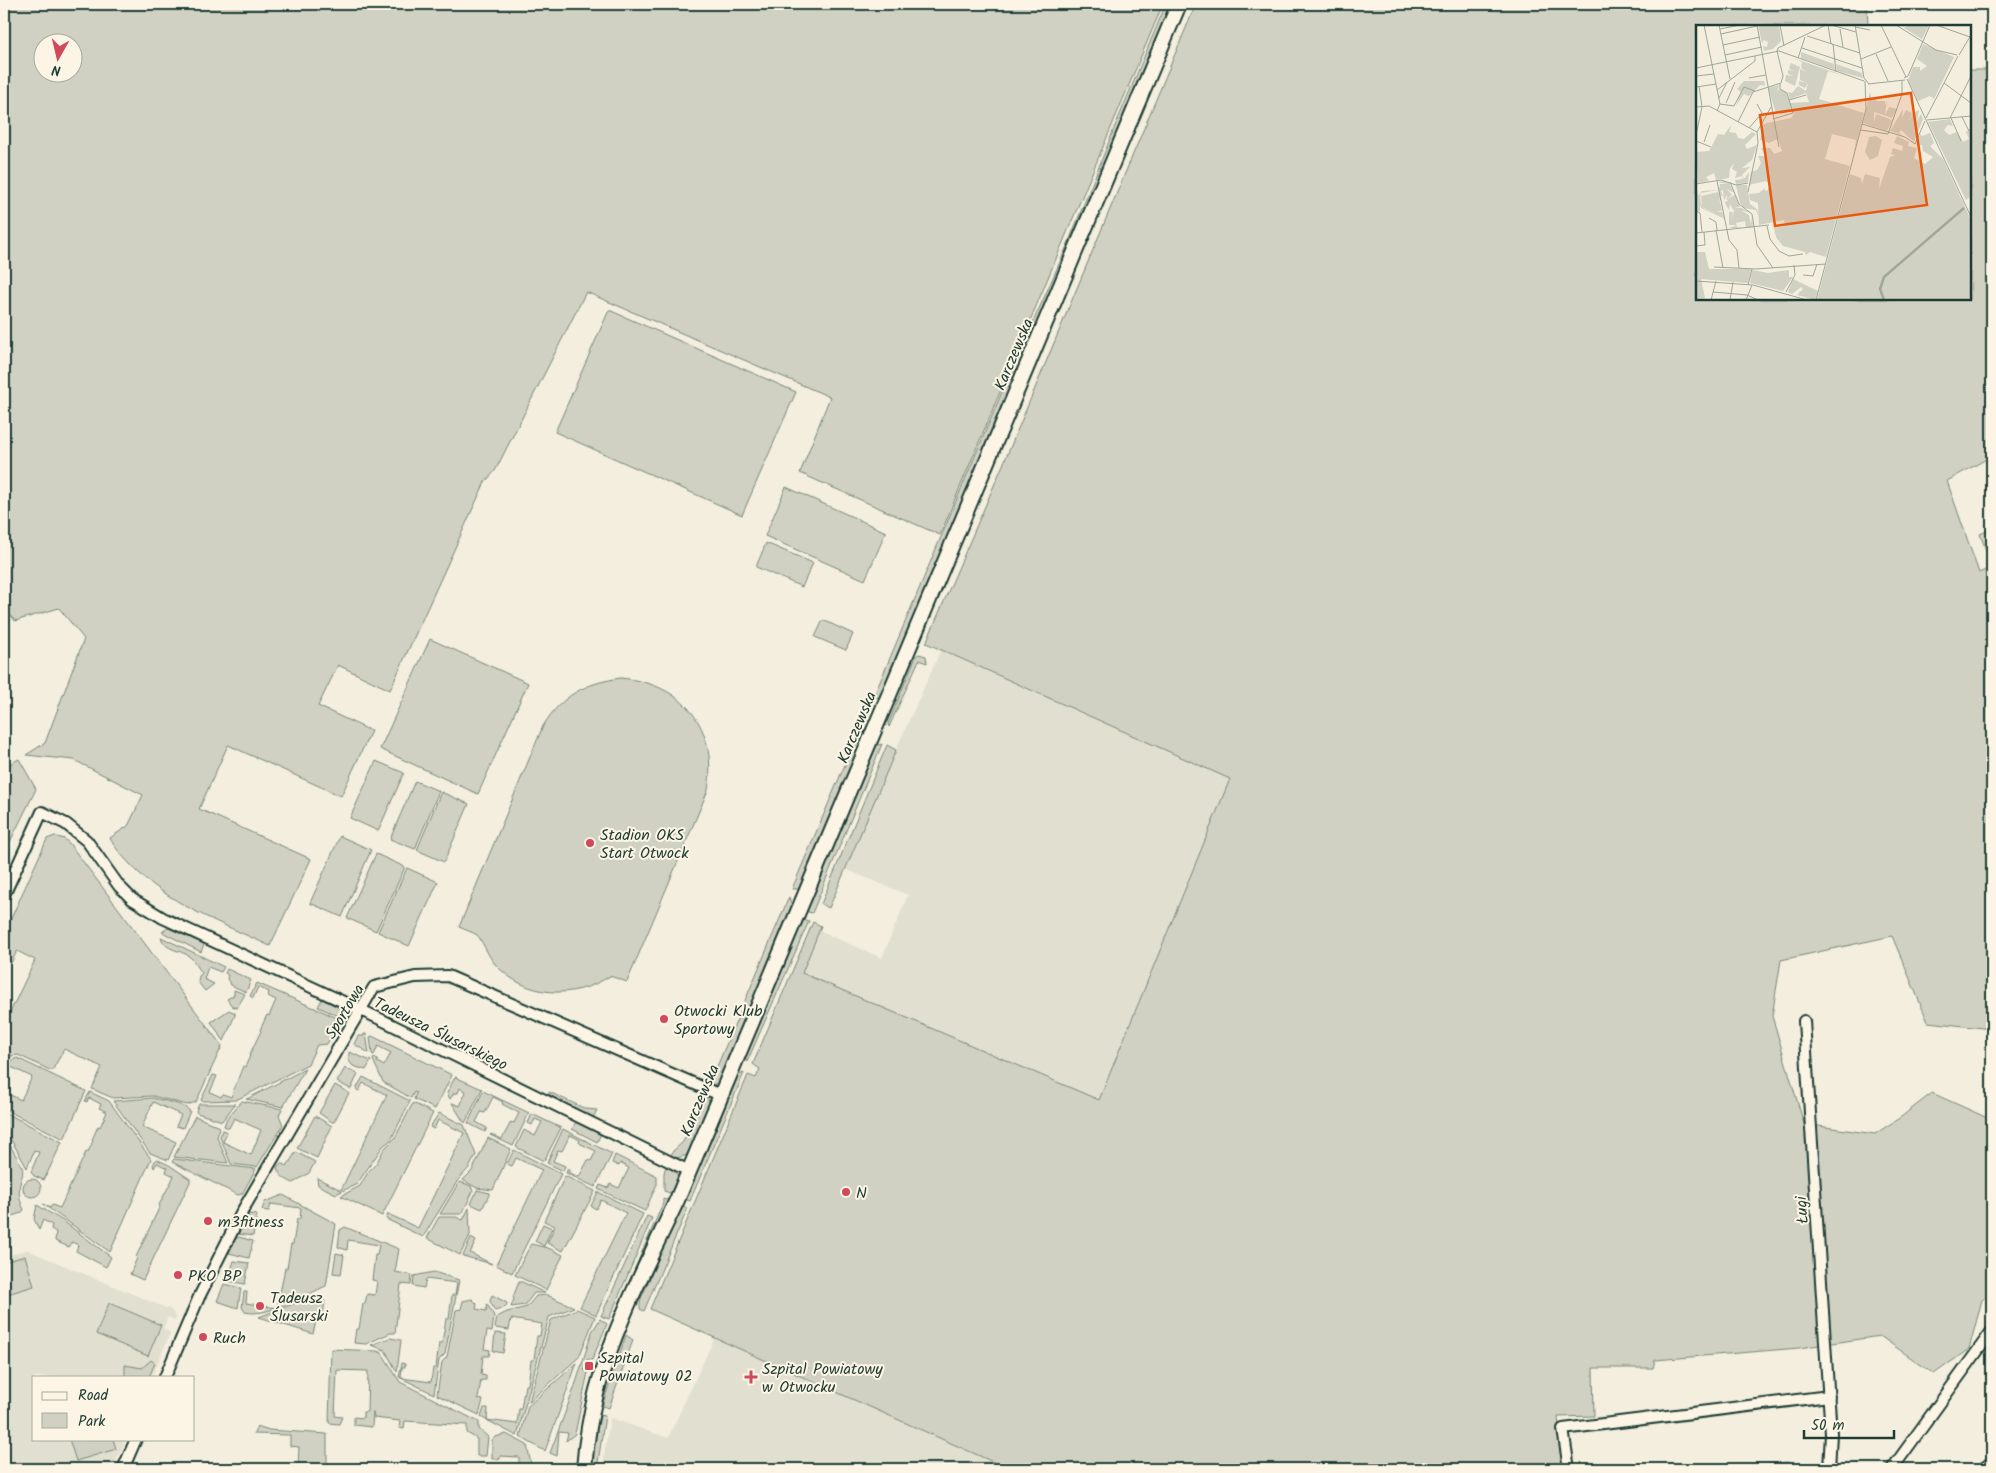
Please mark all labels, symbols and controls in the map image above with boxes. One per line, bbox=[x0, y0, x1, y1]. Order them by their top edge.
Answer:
inset map bbox=[1696, 25, 1971, 300]
north arrow bbox=[32, 32, 82, 82]
text: N bbox=[50, 58, 62, 81]
street label: Karczewska bbox=[988, 315, 1041, 395]
street label: Karczewska bbox=[831, 688, 884, 768]
place label: Stadion OKS Start Otwock bbox=[600, 823, 689, 866]
marker: Stadion OKS Start Otwock bbox=[584, 837, 596, 849]
street label: Sportowa bbox=[319, 979, 372, 1044]
street label: Tadeusza Ślusarskiego bbox=[369, 991, 512, 1078]
place label: Otwocki Klub Sportowy bbox=[674, 999, 763, 1042]
marker: Otwocki Klub Sportowy bbox=[658, 1013, 670, 1025]
street label: Karczewska bbox=[674, 1061, 727, 1141]
place label: N bbox=[856, 1181, 867, 1206]
marker: N bbox=[840, 1186, 852, 1198]
street label: Ługi bbox=[1789, 1194, 1816, 1224]
place label: m3fitness bbox=[218, 1210, 284, 1235]
marker: m3fitness bbox=[202, 1215, 214, 1227]
place label: PKO BP bbox=[188, 1264, 242, 1289]
marker: PKO BP bbox=[172, 1269, 184, 1281]
place label: Tadeusz Ślusarski bbox=[270, 1286, 329, 1329]
marker: Tadeusz Ślusarski bbox=[254, 1300, 266, 1312]
place label: Ruch bbox=[213, 1326, 246, 1351]
marker: Ruch bbox=[197, 1331, 209, 1343]
place label: Szpital Powiatowy 02 bbox=[599, 1346, 692, 1389]
place label: Szpital Powiatowy w Otwocku bbox=[762, 1357, 883, 1400]
marker: Szpital Powiatowy 02 bbox=[583, 1360, 595, 1372]
marker: Szpital Powiatowy w Otwocku bbox=[744, 1370, 758, 1384]
legend bbox=[32, 1376, 195, 1440]
text: Road bbox=[78, 1384, 109, 1408]
scale bar bbox=[1804, 1408, 1894, 1440]
text: Park bbox=[78, 1410, 106, 1434]
text: 50 m bbox=[1811, 1414, 1845, 1438]

